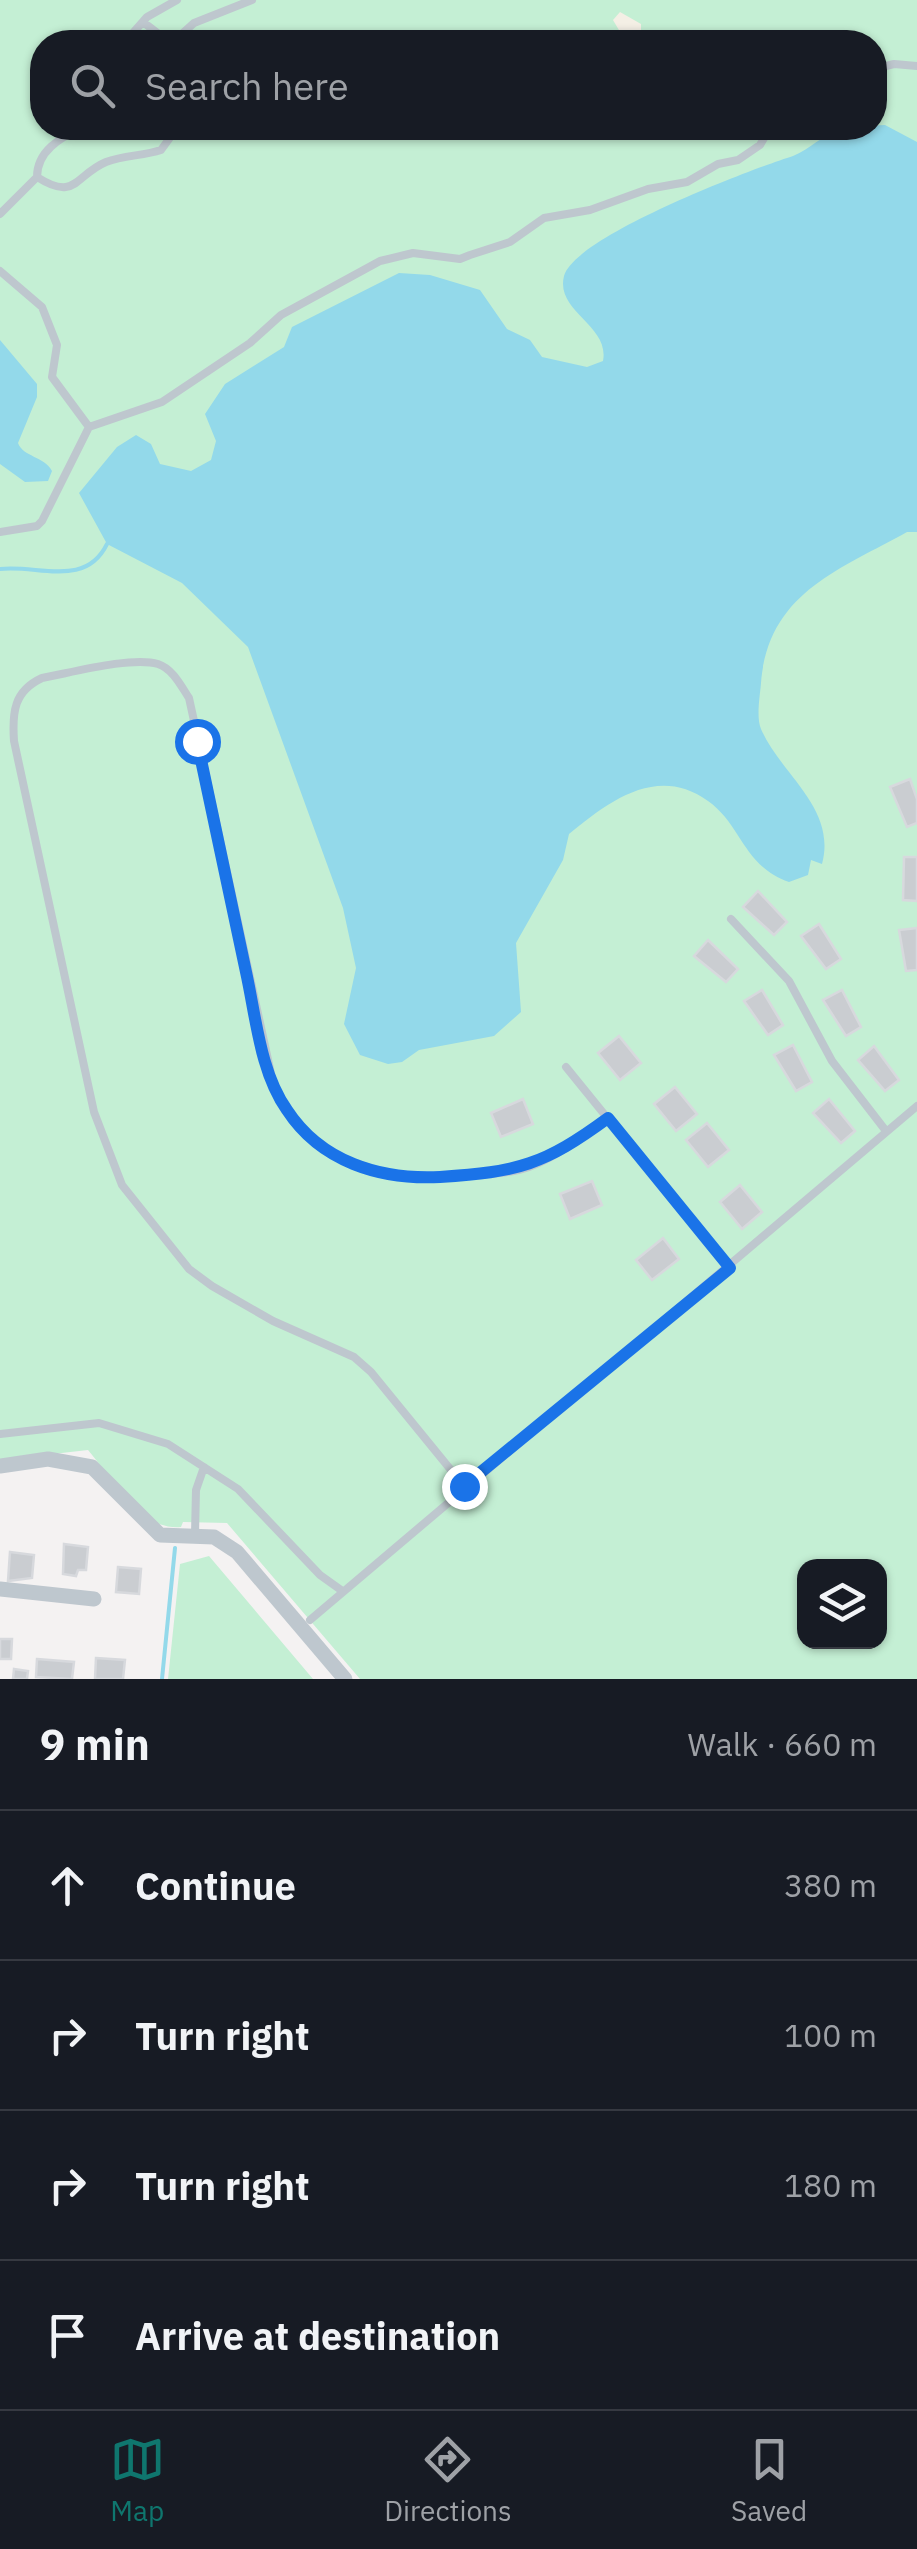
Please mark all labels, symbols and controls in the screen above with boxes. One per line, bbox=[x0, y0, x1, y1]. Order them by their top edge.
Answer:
search box bbox=[30, 30, 887, 140]
icon: search bbox=[65, 58, 120, 113]
text: Search here bbox=[145, 61, 349, 110]
route start bbox=[175, 719, 221, 765]
route end bbox=[442, 1464, 488, 1510]
map controls bbox=[797, 1559, 887, 1649]
button: layers bbox=[797, 1559, 887, 1649]
text: 9 min bbox=[40, 1717, 150, 1772]
text: Walk · 660 m bbox=[688, 1723, 877, 1765]
icon: ahead bbox=[40, 1858, 95, 1913]
text: Continue bbox=[135, 1861, 296, 1910]
text: 380 m bbox=[784, 1864, 877, 1906]
icon: right bbox=[40, 2008, 95, 2063]
text: Turn right bbox=[135, 2011, 310, 2060]
text: 100 m bbox=[784, 2014, 877, 2056]
icon: right bbox=[40, 2158, 95, 2213]
text: Turn right bbox=[135, 2161, 310, 2210]
text: 180 m bbox=[784, 2164, 877, 2206]
icon: arrive bbox=[40, 2308, 95, 2363]
text: Arrive at destination bbox=[135, 2311, 500, 2360]
tab: Map bbox=[110, 2432, 165, 2529]
tab: Directions bbox=[384, 2432, 512, 2529]
tab: Saved bbox=[731, 2432, 807, 2529]

